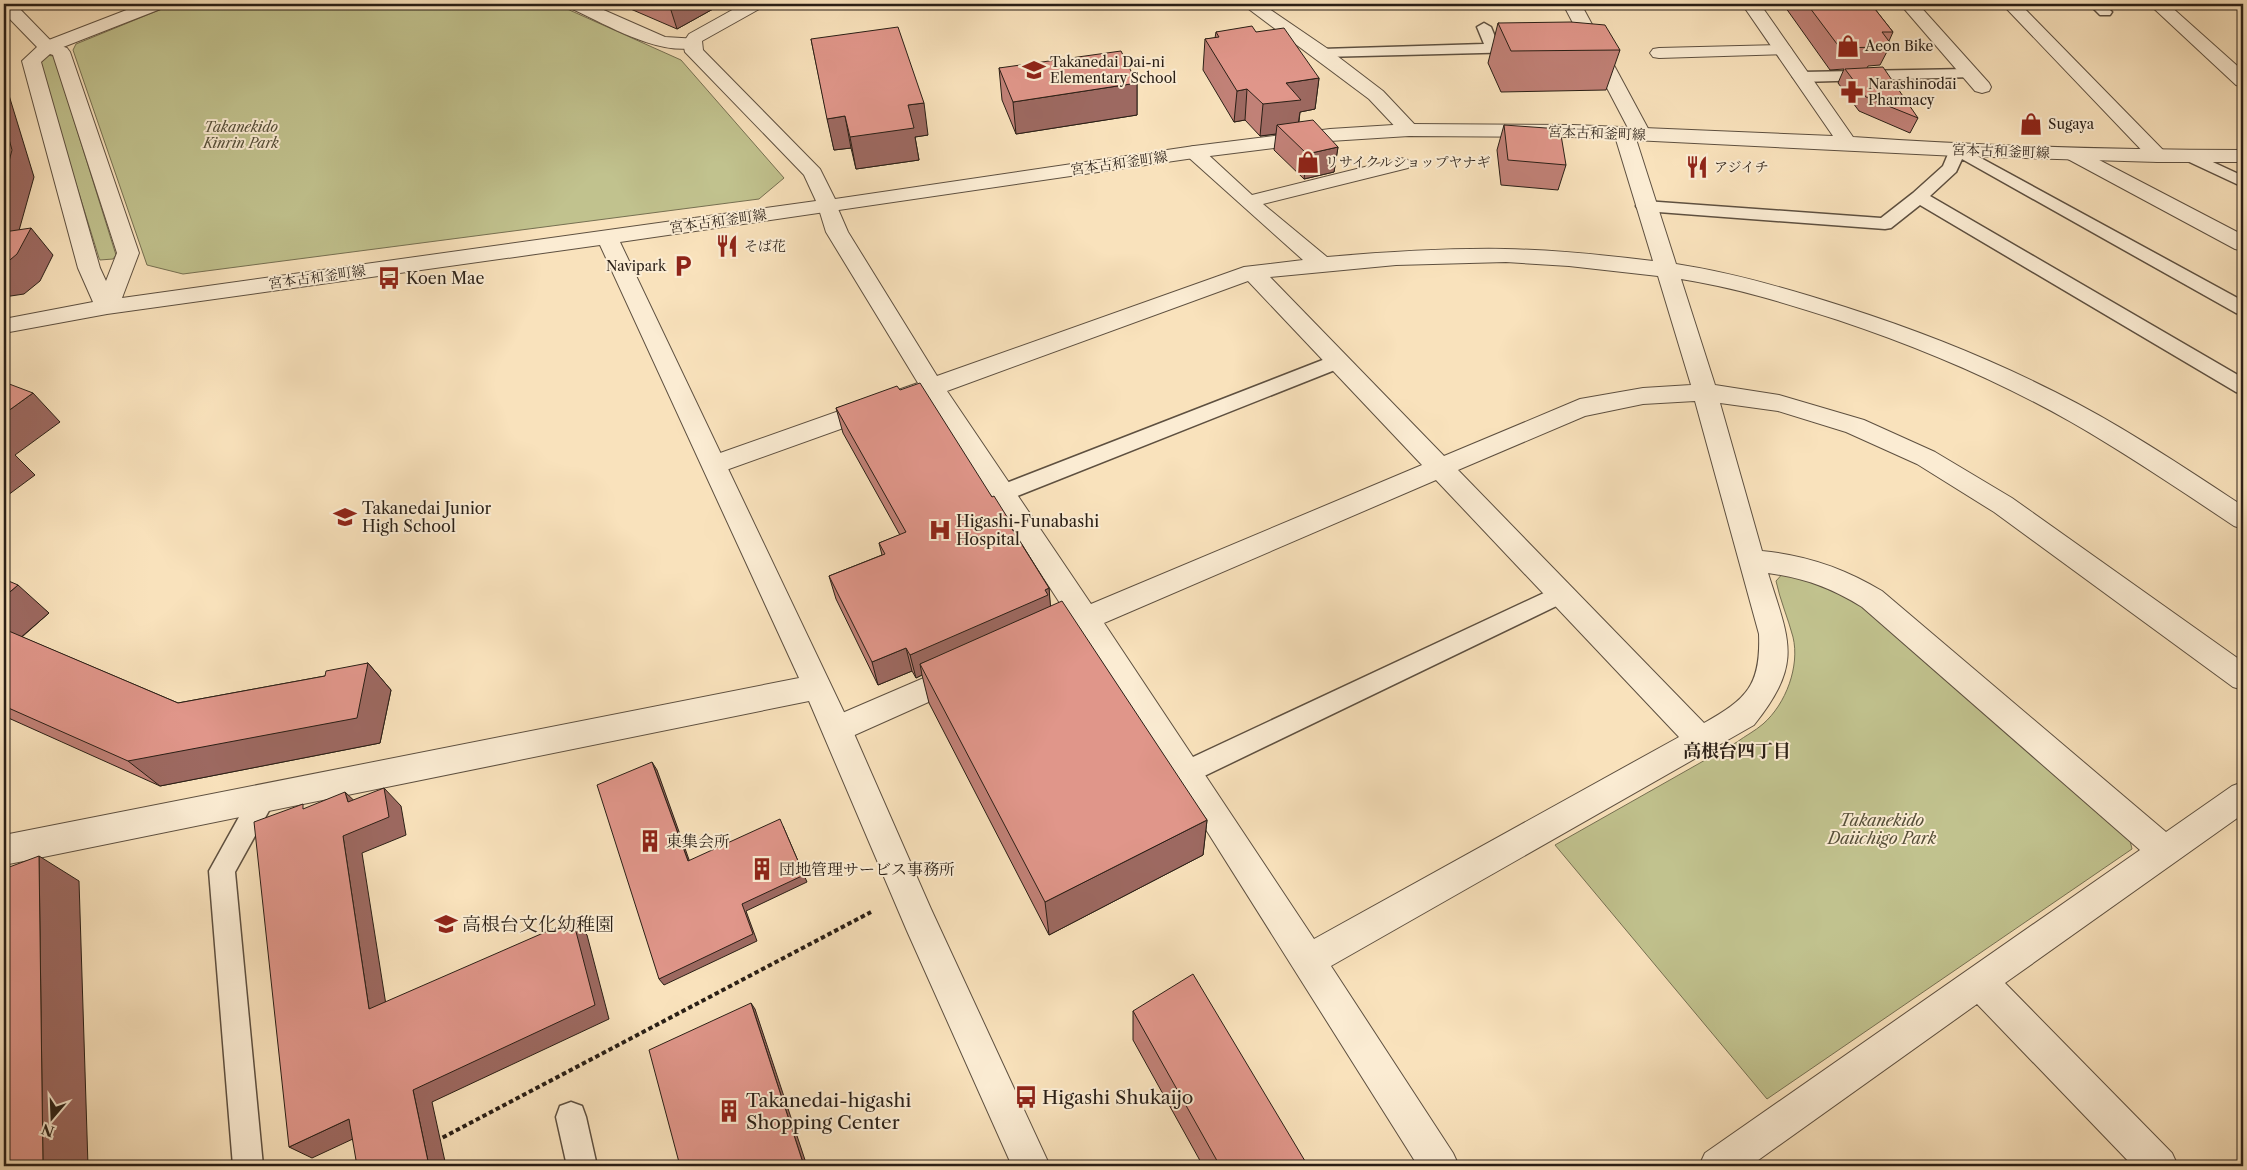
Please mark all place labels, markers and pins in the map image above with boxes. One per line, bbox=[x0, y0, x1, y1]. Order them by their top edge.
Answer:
shop icon: Aeon Bike bbox=[1835, 33, 1861, 59]
place label: Aeon Bike bbox=[1864, 37, 1934, 55]
place label: Takanedai Dai-ni Elementary School bbox=[1050, 53, 1176, 87]
school or university icon: Takanedai Dai-ni Elementary School bbox=[1021, 57, 1047, 83]
place label: Narashinodai Pharmacy bbox=[1868, 75, 1956, 109]
pharmacy icon: Narashinodai Pharmacy bbox=[1839, 79, 1865, 105]
shop icon: Sugaya bbox=[2018, 111, 2044, 137]
place label: Sugaya bbox=[2048, 115, 2095, 133]
shop icon: リサイクルショップヤナギ bbox=[1295, 149, 1321, 175]
place label: リサイクルショップヤナギ bbox=[1325, 153, 1490, 171]
restaurant icon: アジイチ bbox=[1684, 154, 1710, 180]
place label: アジイチ bbox=[1714, 158, 1769, 176]
restaurant icon: そば花 bbox=[714, 233, 740, 259]
place label: そば花 bbox=[744, 237, 786, 255]
parking icon: Navipark bbox=[670, 253, 696, 279]
place label: Navipark bbox=[606, 257, 667, 275]
bus stop icon: Koen Mae bbox=[376, 265, 402, 291]
place label: Koen Mae bbox=[406, 268, 484, 288]
place label: Takanedai Junior High School bbox=[362, 498, 492, 536]
school or university icon: Takanedai Junior High School bbox=[332, 504, 358, 530]
place label: Higashi-Funabashi Hospital bbox=[956, 511, 1099, 549]
hospital icon: Higashi-Funabashi Hospital bbox=[927, 517, 953, 543]
building icon: 東集会所 bbox=[637, 828, 663, 854]
place label: 東集会所 bbox=[666, 831, 730, 851]
building icon: 団地管理サービス事務所 bbox=[749, 856, 775, 882]
place label: 団地管理サービス事務所 bbox=[779, 859, 955, 879]
school or university icon: 高根台文化幼稚園 bbox=[433, 911, 459, 937]
place label: 高根台文化幼稚園 bbox=[462, 913, 614, 936]
bus stop icon: Higashi Shukaijo bbox=[1013, 1084, 1039, 1110]
place label: Higashi Shukaijo bbox=[1042, 1086, 1193, 1109]
place label: Takanedai-higashi Shopping Center bbox=[746, 1089, 911, 1134]
building icon: Takanedai-higashi Shopping Center bbox=[716, 1098, 742, 1124]

